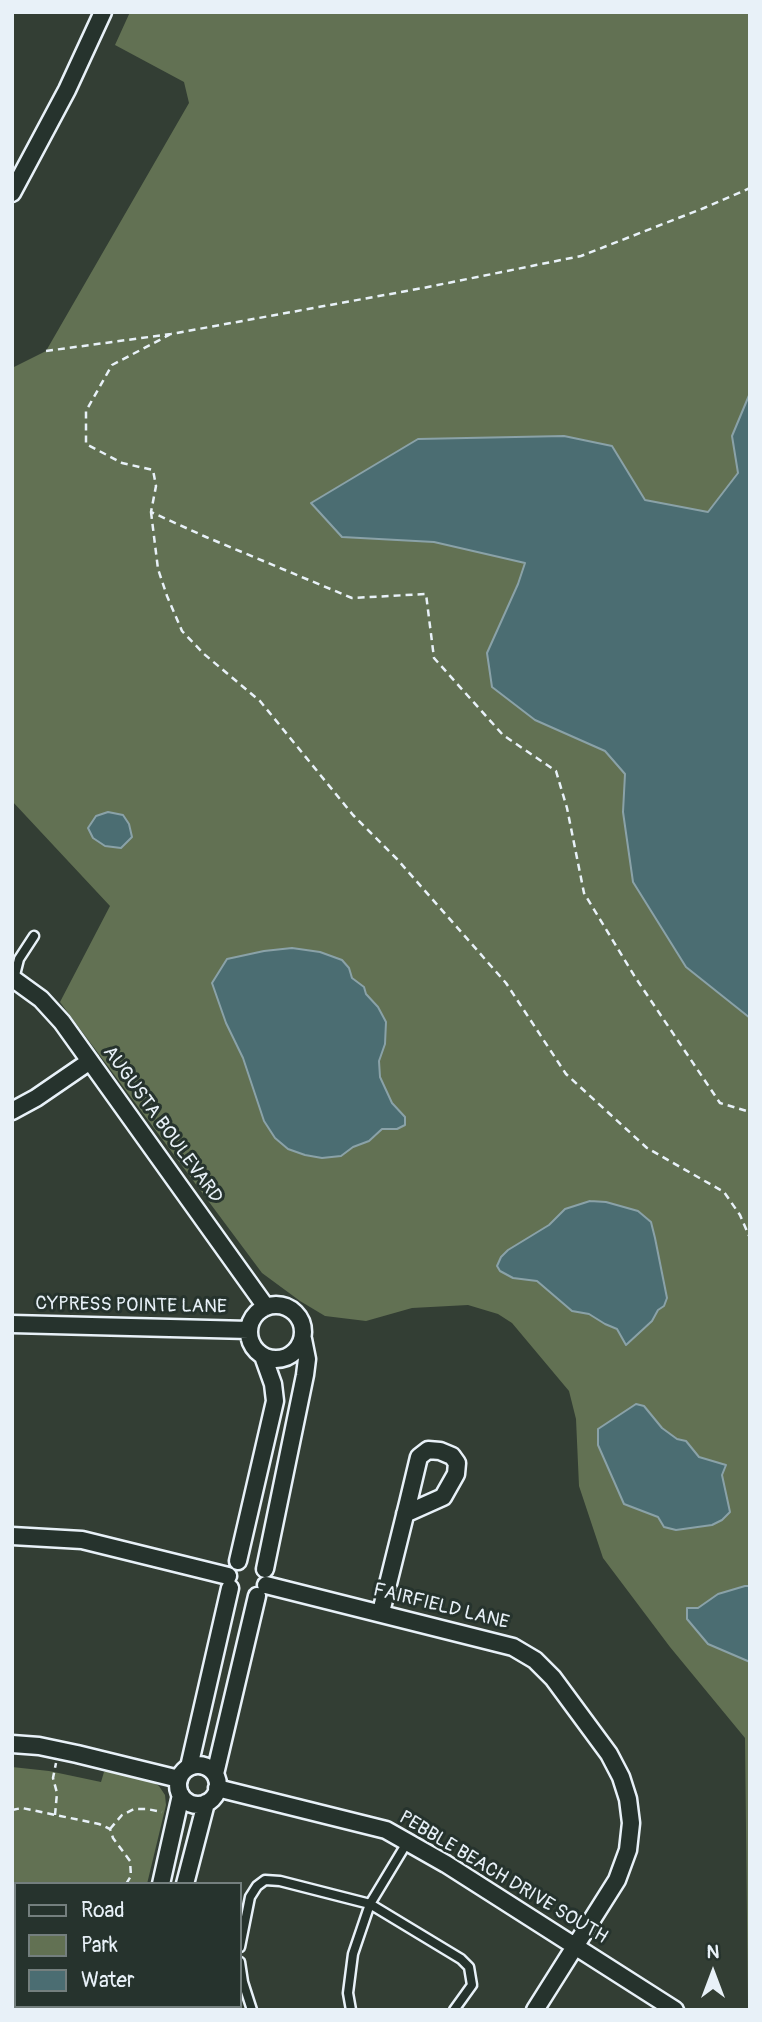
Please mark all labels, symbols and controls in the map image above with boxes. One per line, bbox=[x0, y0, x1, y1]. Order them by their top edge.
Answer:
street label: AUGUSTA BOULEVARD bbox=[97, 1042, 227, 1208]
street label: CYPRESS POINTE LANE bbox=[35, 1293, 227, 1319]
street label: FAIRFIELD LANE bbox=[371, 1579, 511, 1635]
street label: PEBBLE BEACH DRIVE SOUTH bbox=[395, 1807, 611, 1949]
legend bbox=[14, 1882, 242, 2008]
text: Road bbox=[81, 1897, 125, 1924]
text: Park bbox=[81, 1932, 118, 1959]
north arrow bbox=[678, 1938, 748, 2008]
text: N bbox=[707, 1940, 719, 1964]
text: Water bbox=[81, 1967, 134, 1994]

